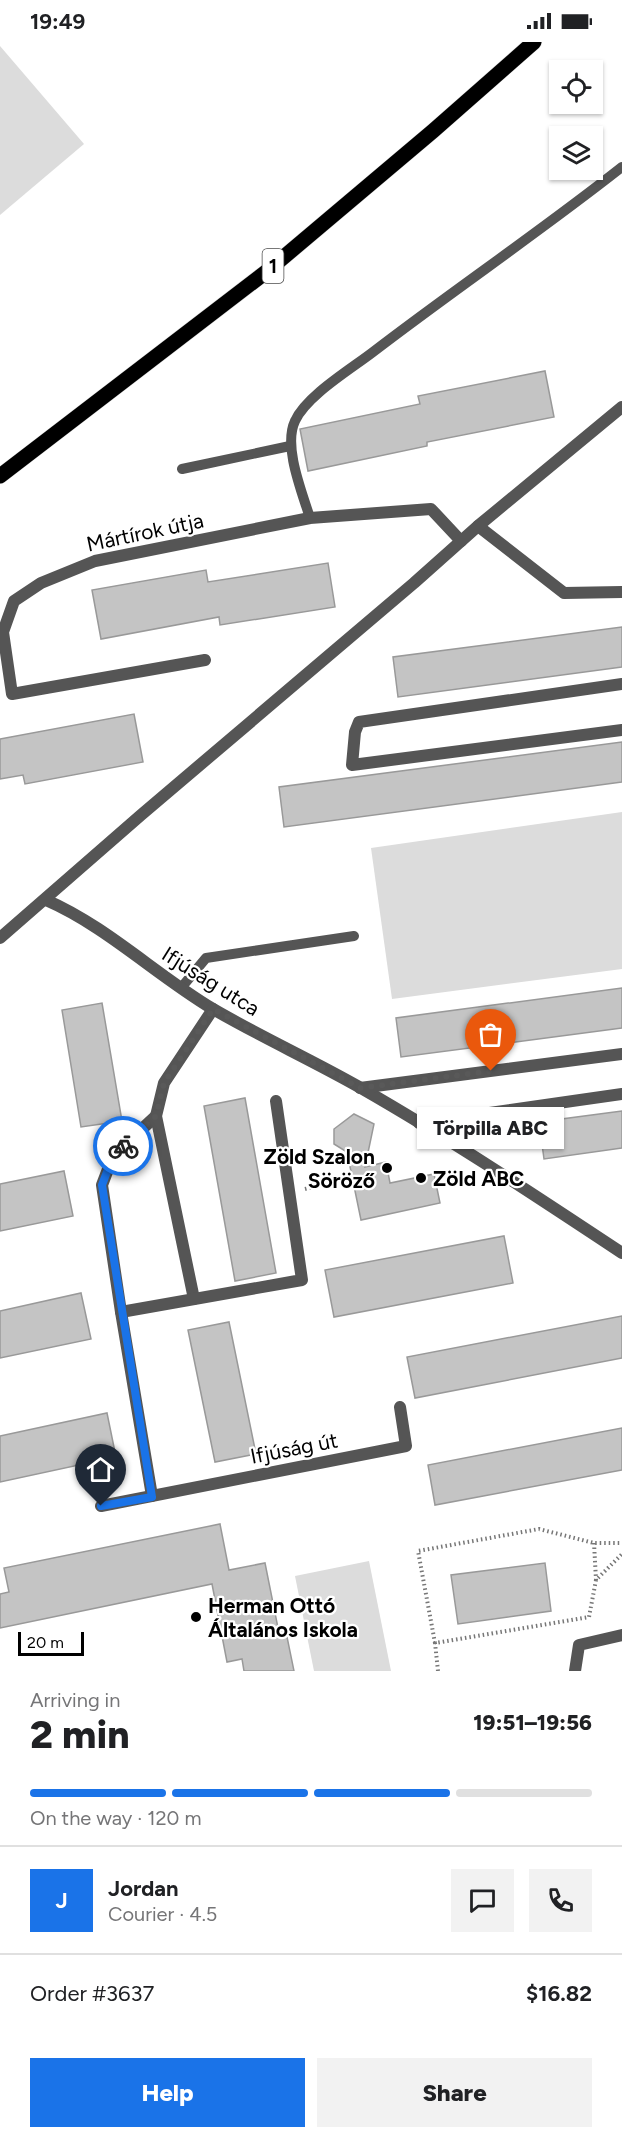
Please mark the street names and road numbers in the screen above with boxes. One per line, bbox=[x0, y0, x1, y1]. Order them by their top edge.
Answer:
road number: 1 bbox=[262, 249, 284, 283]
street label: Mártírok útja bbox=[84, 507, 206, 557]
street label: Ifjúság utca bbox=[158, 941, 264, 1021]
street label: Ifjúság út bbox=[248, 1427, 340, 1469]

